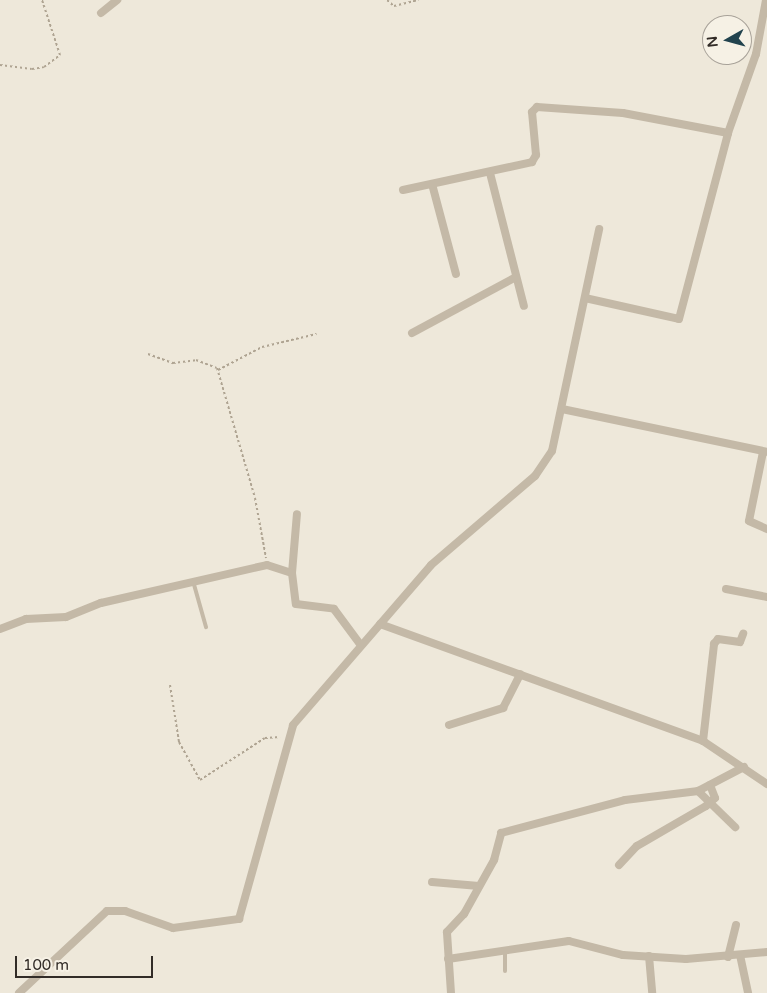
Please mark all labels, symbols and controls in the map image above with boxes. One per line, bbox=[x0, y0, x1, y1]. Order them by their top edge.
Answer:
north arrow bbox=[702, 15, 752, 65]
text: N bbox=[703, 35, 722, 48]
scale bar bbox=[18, 946, 155, 978]
text: 100 m bbox=[23, 956, 69, 974]

